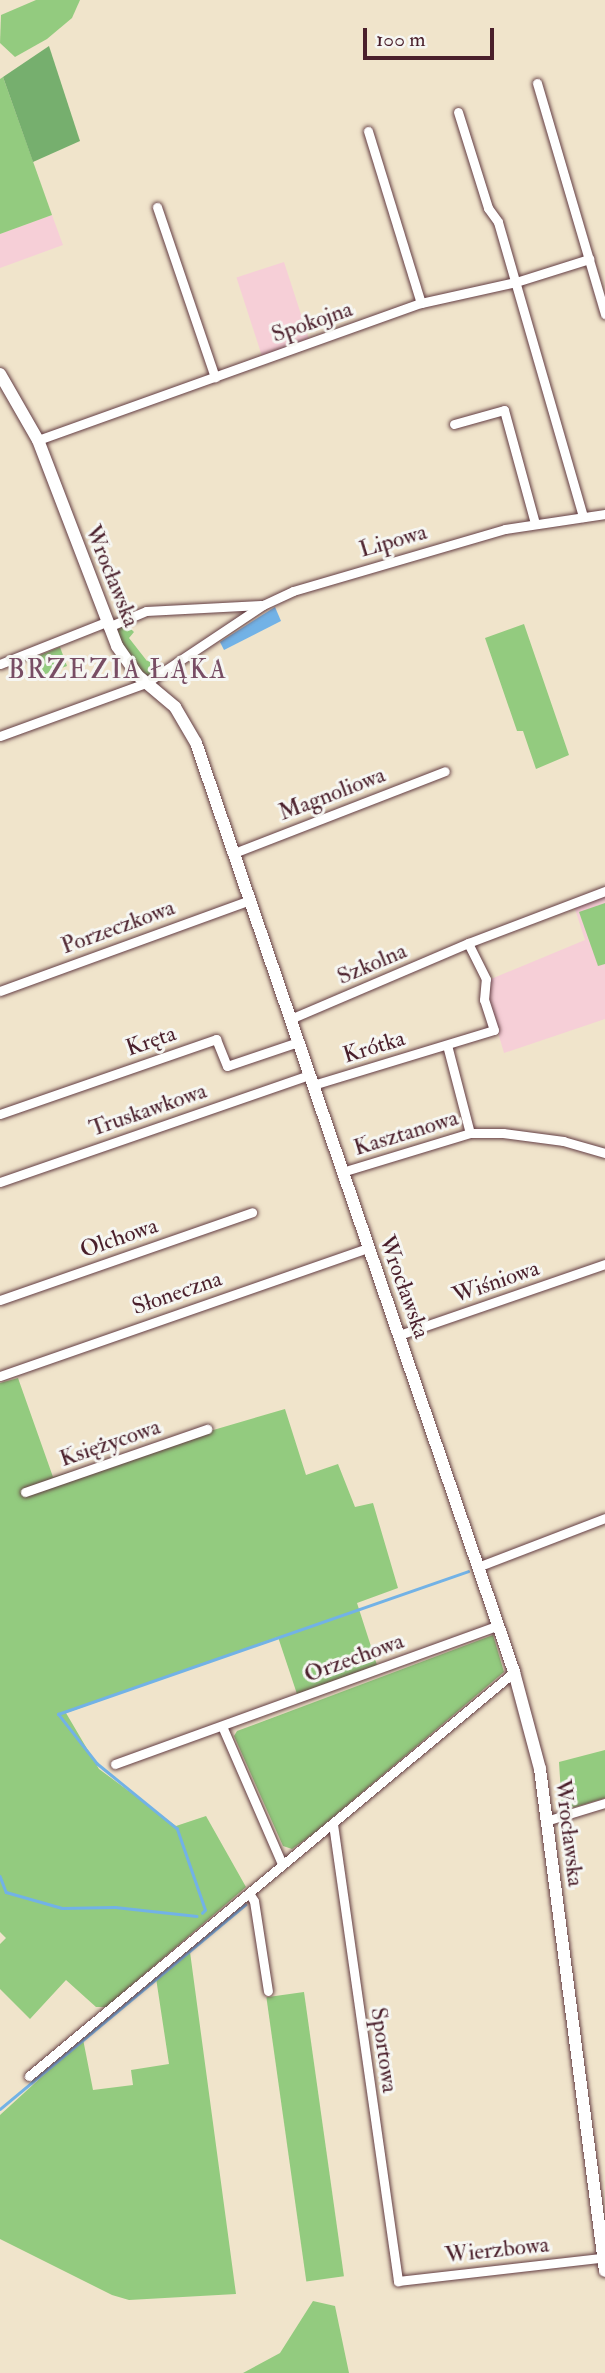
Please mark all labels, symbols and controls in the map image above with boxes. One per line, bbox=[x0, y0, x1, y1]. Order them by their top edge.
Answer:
scale bar bbox=[367, 14, 498, 58]
text: 100 m bbox=[376, 26, 426, 53]
street label: Spokojna bbox=[268, 295, 356, 349]
street label: Lipowa bbox=[356, 518, 430, 564]
street label: Wrocławska bbox=[79, 521, 145, 631]
district label: BRZEZIA ŁĄKA bbox=[9, 655, 227, 687]
street label: Magnoliowa bbox=[275, 761, 389, 827]
street label: Porzeczkowa bbox=[58, 894, 178, 960]
street label: Szkolna bbox=[333, 937, 411, 991]
street label: Kręta bbox=[122, 1020, 180, 1062]
street label: Krótka bbox=[340, 1025, 408, 1069]
street label: Truskawkowa bbox=[86, 1077, 210, 1143]
street label: Kasztanowa bbox=[350, 1104, 462, 1162]
street label: Olchowa bbox=[77, 1212, 161, 1264]
street label: Wrocławska bbox=[373, 1232, 435, 1342]
street label: Wiśniowa bbox=[449, 1254, 543, 1310]
street label: Słoneczna bbox=[129, 1265, 225, 1321]
street label: Księżycowa bbox=[56, 1413, 164, 1473]
street label: Orzechowa bbox=[300, 1627, 408, 1689]
street label: Wrocławska bbox=[549, 1778, 589, 1888]
street label: Sportowa bbox=[364, 2006, 404, 2094]
street label: Wierzbowa bbox=[444, 2231, 550, 2269]

